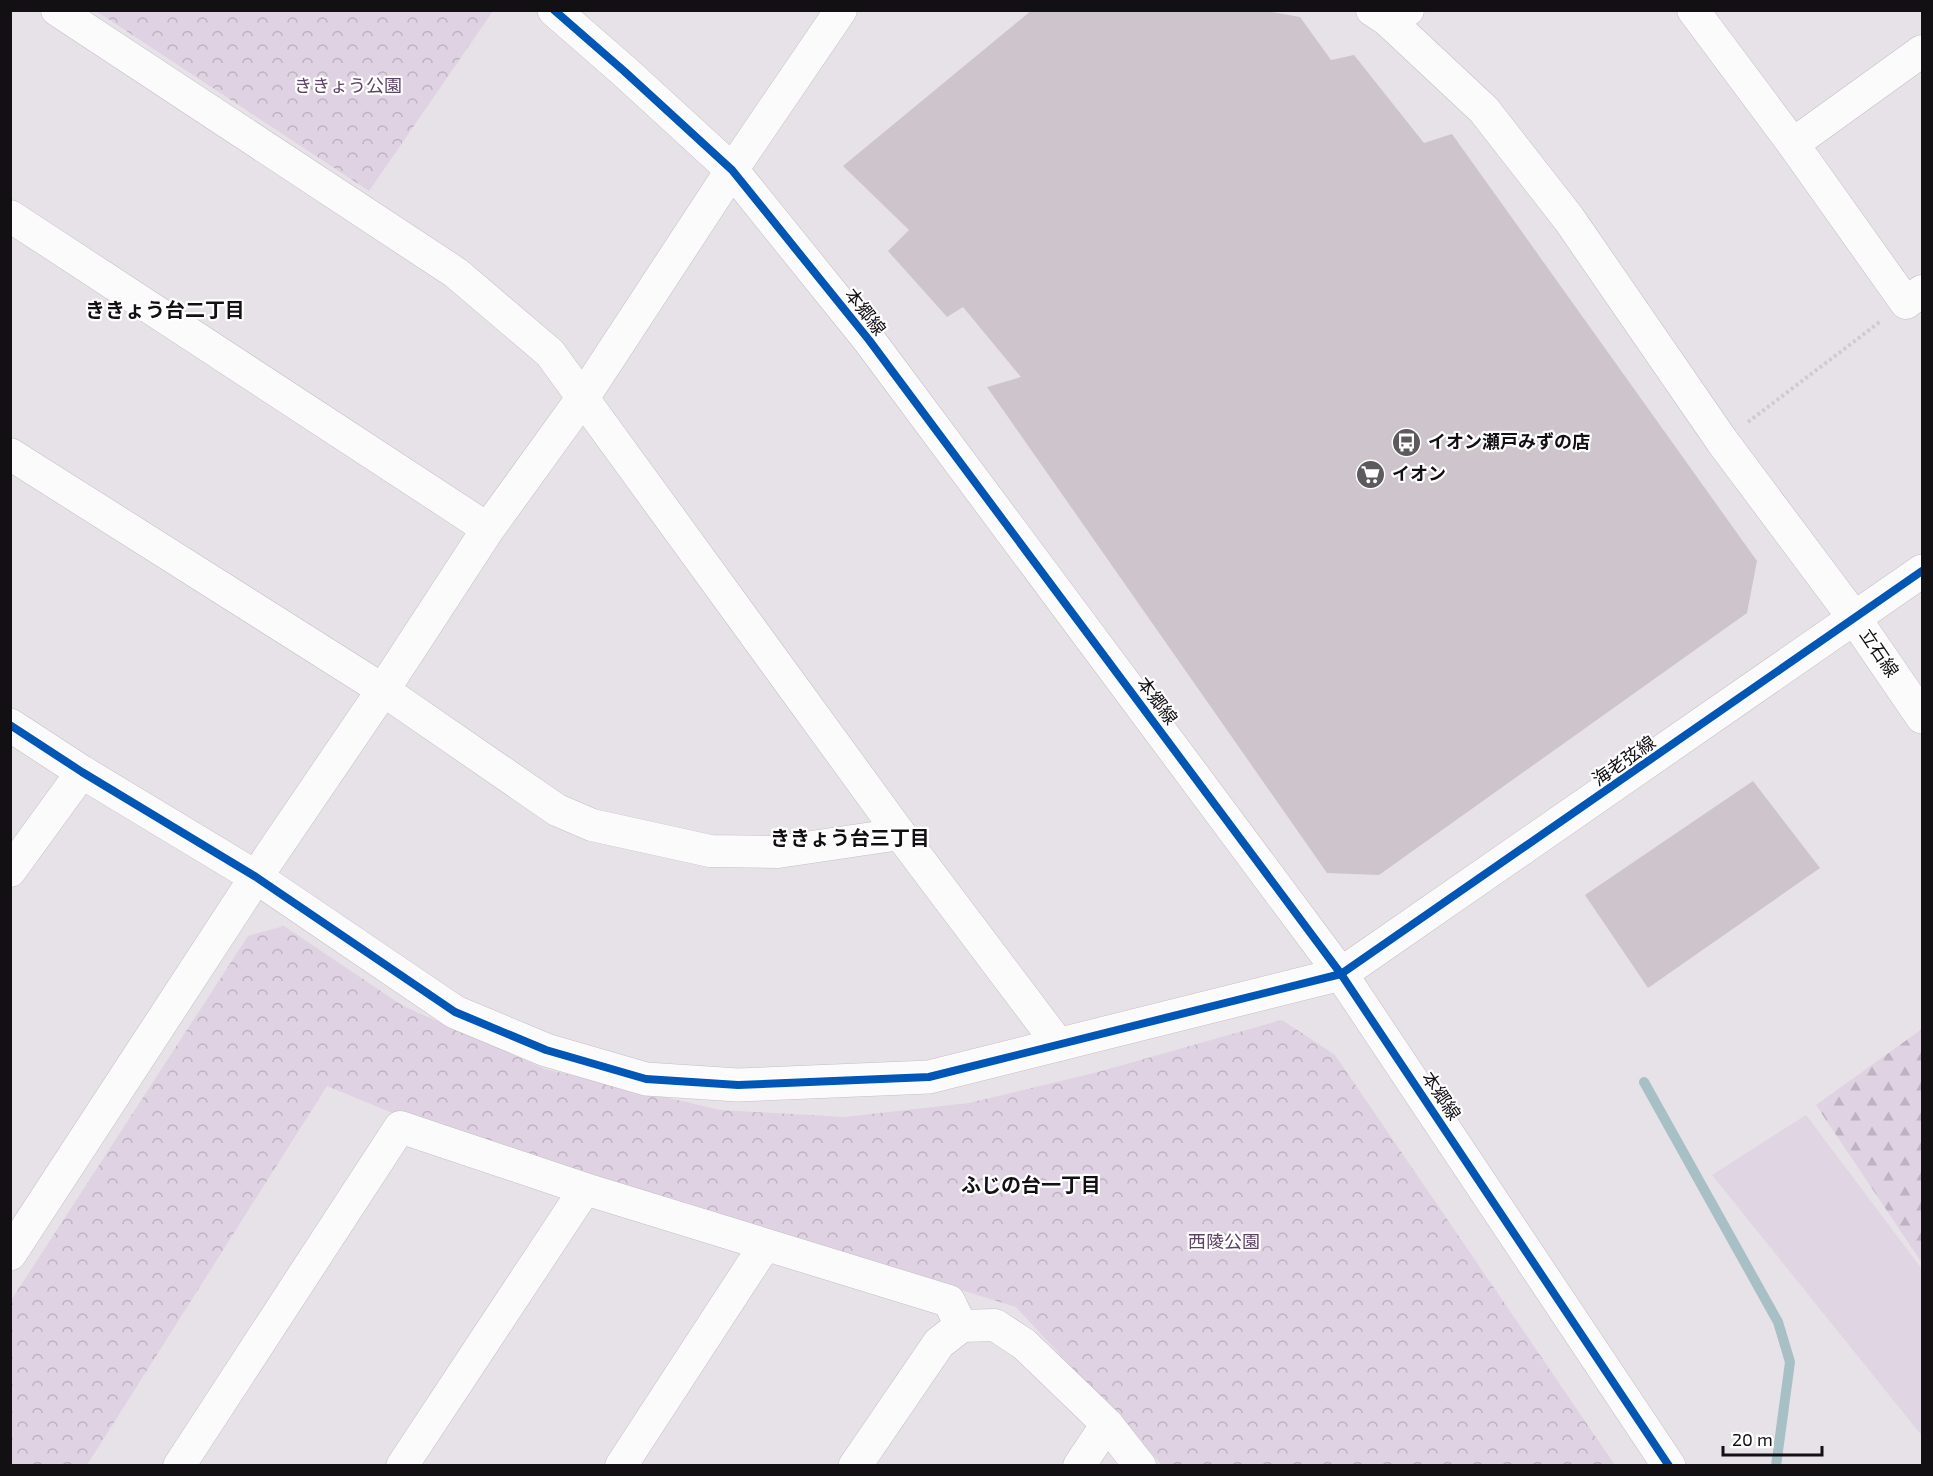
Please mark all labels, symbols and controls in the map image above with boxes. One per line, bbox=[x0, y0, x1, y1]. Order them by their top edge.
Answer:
park label: ききょう公園 bbox=[294, 74, 402, 96]
street label: 本郷線 bbox=[840, 283, 891, 339]
district label: ききょう台二丁目 bbox=[85, 297, 245, 321]
bus stop icon: イオン瀬戸みずの店 bbox=[1391, 426, 1423, 458]
place label: イオン瀬戸みずの店 bbox=[1428, 430, 1590, 452]
supermarket icon: イオン bbox=[1355, 458, 1387, 490]
place label: イオン bbox=[1392, 462, 1446, 484]
street label: 立石線 bbox=[1856, 624, 1904, 681]
street label: 本郷線 bbox=[1133, 672, 1183, 729]
street label: 海老弦線 bbox=[1588, 731, 1659, 790]
district label: ききょう台三丁目 bbox=[770, 825, 930, 849]
street label: 本郷線 bbox=[1418, 1067, 1466, 1124]
district label: ふじの台一丁目 bbox=[961, 1172, 1101, 1196]
park label: 西陵公園 bbox=[1188, 1230, 1260, 1252]
scale bar bbox=[1723, 1419, 1822, 1457]
text: 20 m bbox=[1732, 1428, 1773, 1450]

